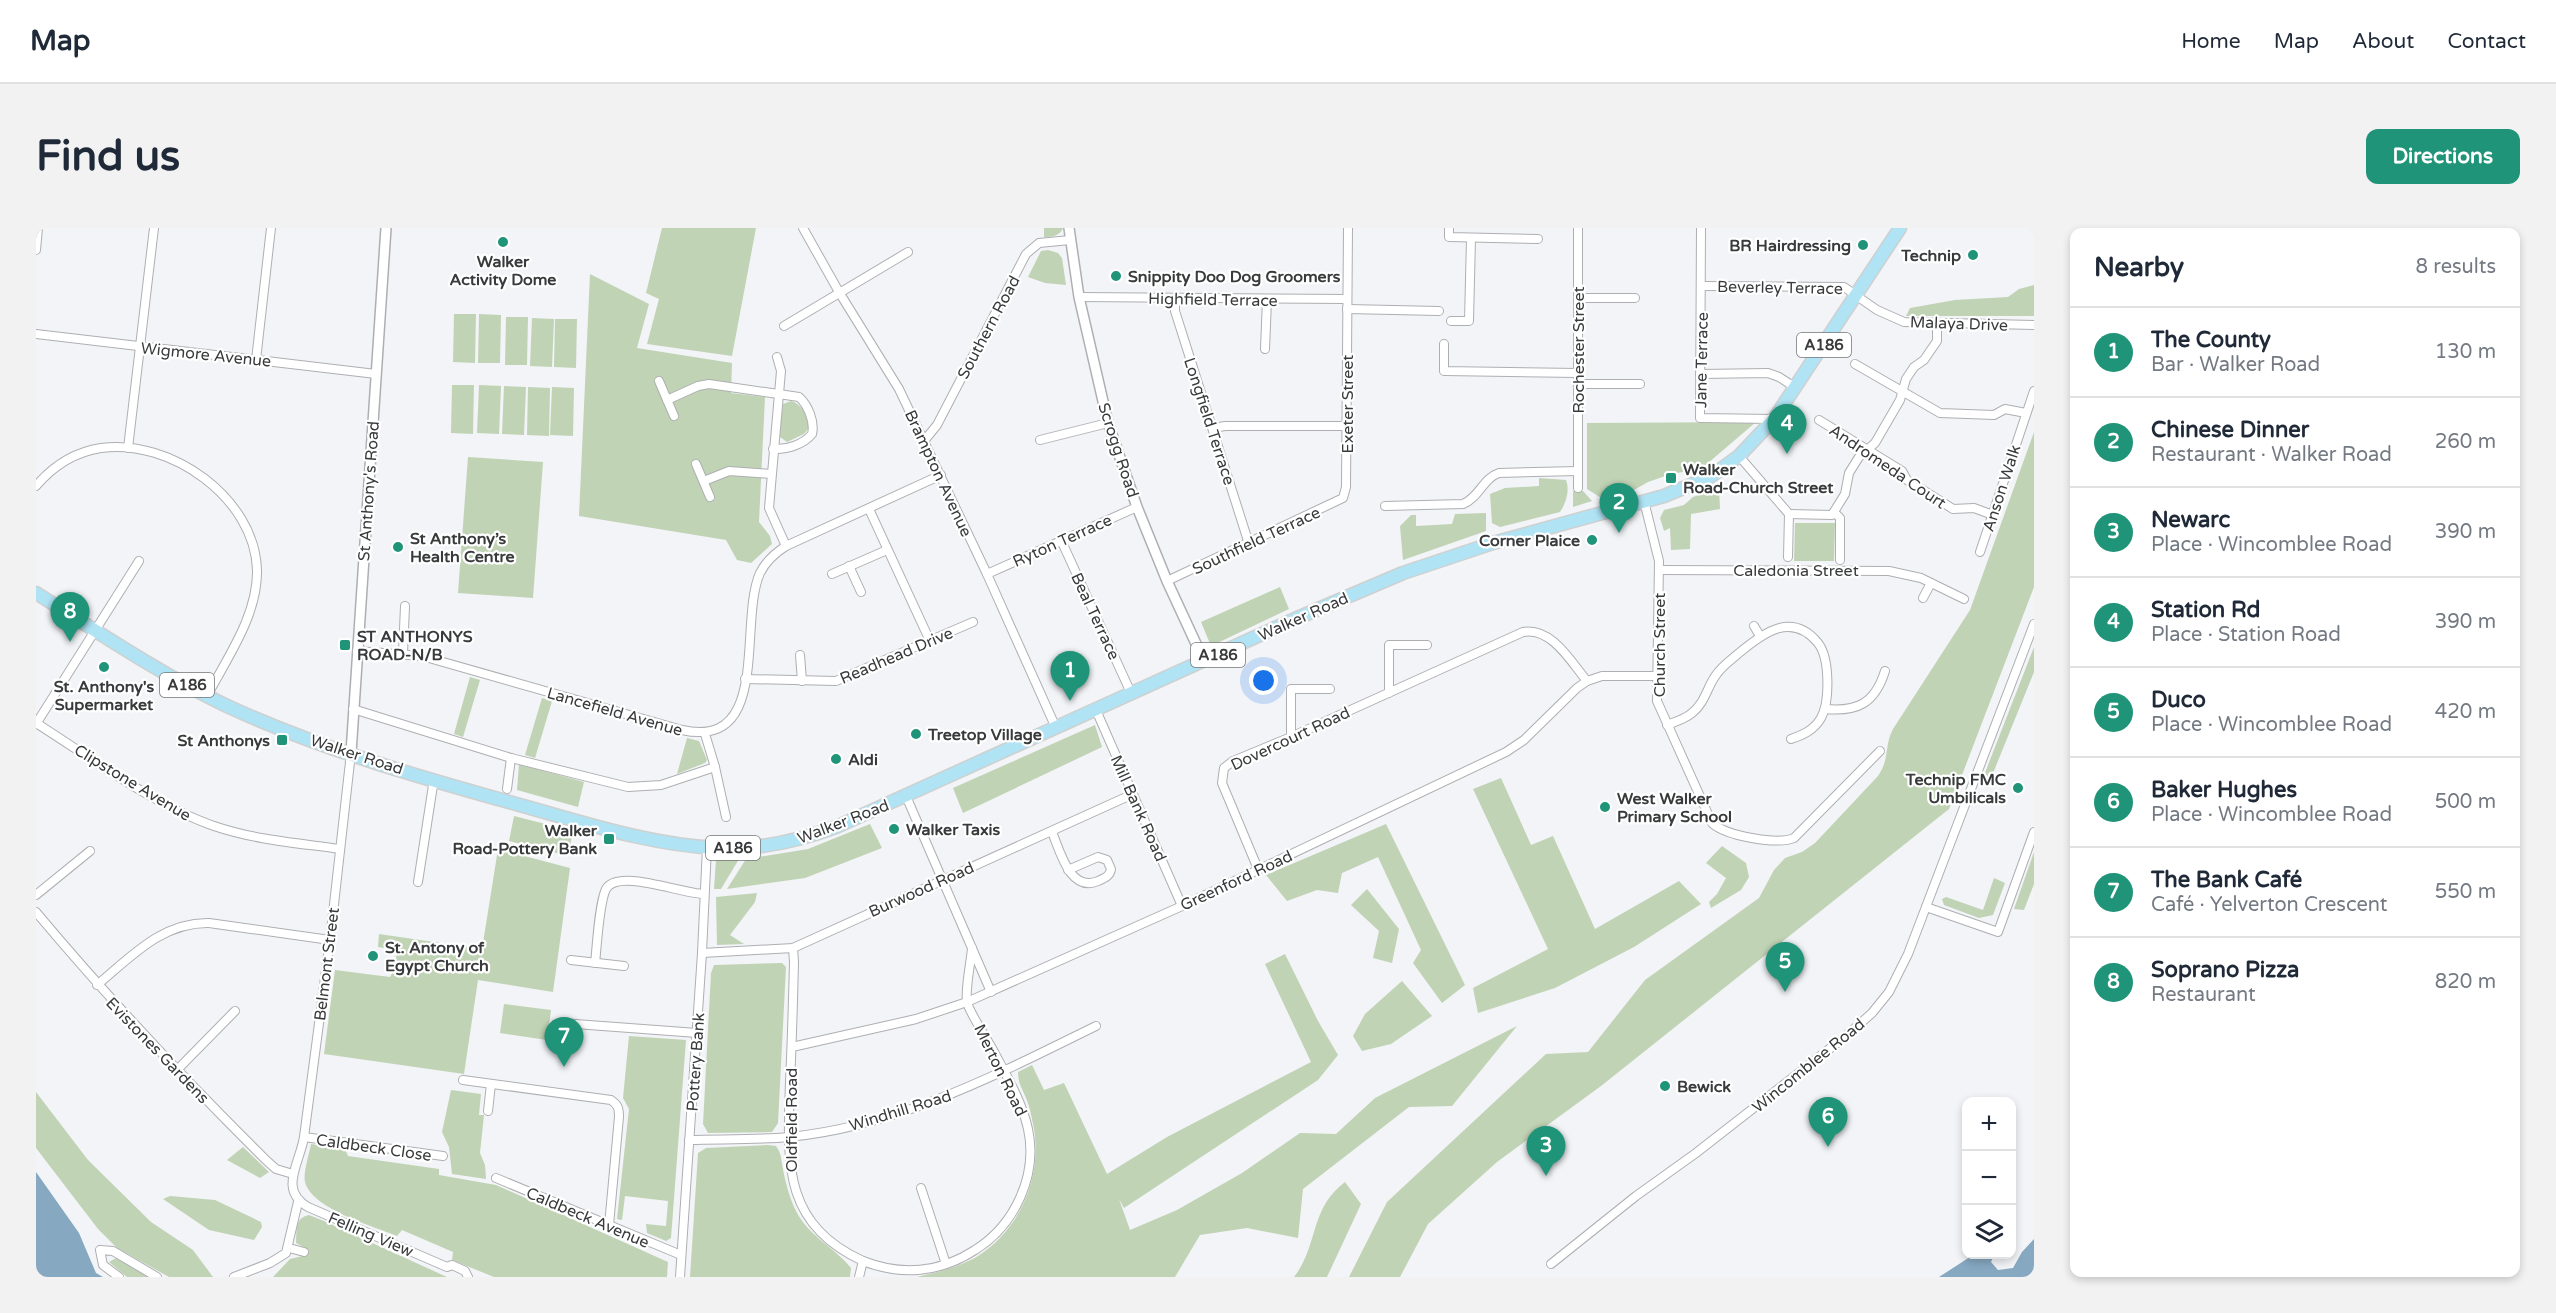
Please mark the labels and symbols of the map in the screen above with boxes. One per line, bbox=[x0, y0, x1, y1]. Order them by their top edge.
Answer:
marker: Walker Activity Dome bbox=[496, 235, 510, 249]
place label: BR Hairdressing bbox=[1729, 236, 1851, 256]
marker: BR Hairdressing bbox=[1856, 238, 1870, 252]
place label: Technip bbox=[1900, 246, 1961, 266]
marker: Technip bbox=[1966, 248, 1980, 262]
place label: Walker Activity Dome bbox=[450, 252, 556, 290]
place label: Snippity Doo Dog Groomers bbox=[1128, 267, 1341, 287]
marker: Snippity Doo Dog Groomers bbox=[1109, 269, 1123, 283]
street label: Southern Road bbox=[953, 272, 1025, 383]
street label: Beverley Terrace bbox=[1717, 277, 1843, 299]
street label: Rochester Street bbox=[1569, 286, 1589, 414]
street label: Highfield Terrace bbox=[1148, 289, 1278, 311]
street label: Jane Terrace bbox=[1691, 312, 1713, 408]
street label: Malaya Drive bbox=[1909, 312, 2008, 336]
road number: A186 bbox=[1797, 333, 1851, 357]
street label: Wigmore Avenue bbox=[140, 338, 272, 372]
street label: Longfield Terrace bbox=[1179, 355, 1239, 488]
street label: Exeter Street bbox=[1338, 355, 1358, 453]
street label: Scrogg Road bbox=[1093, 400, 1143, 500]
pin: 4 bbox=[1768, 404, 1806, 454]
street label: Brampton Avenue bbox=[900, 407, 976, 540]
street label: St Anthony's Road bbox=[354, 420, 384, 562]
street label: Andromeda Court bbox=[1825, 420, 1950, 513]
street label: Anson Walk bbox=[1979, 442, 2025, 534]
place label: Walker Road-Church Street bbox=[1683, 460, 1834, 498]
marker: Walker Road-Church Street bbox=[1664, 471, 1678, 485]
pin: 2 bbox=[1600, 484, 1638, 533]
street label: Southfield Terrace bbox=[1189, 502, 1324, 579]
street label: Ryton Terrace bbox=[1010, 510, 1115, 572]
place label: St Anthony’s Health Centre bbox=[410, 529, 514, 567]
place label: Corner Plaice bbox=[1479, 531, 1580, 551]
marker: Corner Plaice bbox=[1585, 533, 1599, 547]
marker: St Anthony’s Health Centre bbox=[391, 540, 405, 554]
street label: Caledonia Street bbox=[1733, 561, 1859, 581]
street label: Beal Terrace bbox=[1066, 570, 1124, 663]
street label: Walker Road bbox=[1255, 588, 1352, 646]
pin: 8 bbox=[51, 592, 90, 642]
street label: Church Street bbox=[1650, 593, 1670, 697]
street label: Readhead Drive bbox=[837, 623, 956, 689]
place label: ST ANTHONYS ROAD-N/B bbox=[357, 627, 473, 665]
marker: ST ANTHONYS ROAD-N/B bbox=[338, 638, 352, 652]
road number: A186 bbox=[1191, 643, 1245, 667]
pin: 1 bbox=[1050, 652, 1090, 701]
marker: St. Anthony's Supermarket bbox=[97, 660, 111, 674]
your location bbox=[1249, 666, 1278, 695]
road number: A186 bbox=[160, 673, 214, 697]
place label: St. Anthony's Supermarket bbox=[54, 677, 154, 715]
street label: Lancefield Avenue bbox=[545, 683, 685, 741]
street label: Dovercourt Road bbox=[1228, 703, 1353, 775]
place label: Treetop Village bbox=[927, 725, 1042, 745]
marker: Treetop Village bbox=[909, 727, 923, 741]
place label: St Anthonys bbox=[177, 731, 270, 751]
street label: Walker Road bbox=[308, 731, 406, 779]
marker: St Anthonys bbox=[275, 733, 289, 747]
street label: Clipstone Avenue bbox=[70, 740, 195, 826]
place label: Aldi bbox=[848, 750, 878, 770]
marker: Aldi bbox=[829, 752, 843, 766]
street label: Mill Bank Road bbox=[1106, 752, 1170, 865]
place label: Technip FMC Umbilicals bbox=[1905, 770, 2006, 808]
marker: Technip FMC Umbilicals bbox=[2011, 781, 2025, 795]
place label: West Walker Primary School bbox=[1617, 789, 1732, 827]
street label: Walker Road bbox=[795, 795, 892, 849]
marker: West Walker Primary School bbox=[1598, 800, 1612, 814]
place label: Walker Taxis bbox=[906, 820, 1001, 840]
place label: Walker Road-Pottery Bank bbox=[452, 821, 598, 859]
marker: Walker Taxis bbox=[887, 822, 901, 836]
marker: Walker Road-Pottery Bank bbox=[602, 832, 616, 846]
road number: A186 bbox=[706, 836, 760, 860]
street label: Greenford Road bbox=[1177, 846, 1296, 916]
street label: Burwood Road bbox=[866, 858, 977, 922]
street label: Belmont Street bbox=[310, 906, 344, 1022]
place label: St. Antony of Egypt Church bbox=[385, 938, 489, 976]
pin: 5 bbox=[1766, 942, 1804, 992]
marker: St. Antony of Egypt Church bbox=[366, 949, 380, 963]
street label: Evistones Gardens bbox=[101, 993, 213, 1108]
street label: Pottery Bank bbox=[683, 1012, 709, 1112]
street label: Wincomblee Road bbox=[1748, 1014, 1869, 1117]
pin: 7 bbox=[544, 1018, 584, 1067]
street label: Merton Road bbox=[969, 1021, 1031, 1120]
street label: Oldfield Road bbox=[782, 1068, 802, 1172]
place label: Bewick bbox=[1677, 1077, 1731, 1097]
marker: Bewick bbox=[1658, 1079, 1672, 1093]
street label: Windhill Road bbox=[847, 1086, 954, 1136]
pin: 6 bbox=[1808, 1098, 1848, 1147]
pin: 3 bbox=[1526, 1126, 1566, 1176]
street label: Caldbeck Close bbox=[315, 1130, 433, 1166]
street label: Caldbeck Avenue bbox=[523, 1183, 652, 1253]
street label: Felling View bbox=[325, 1208, 417, 1262]

